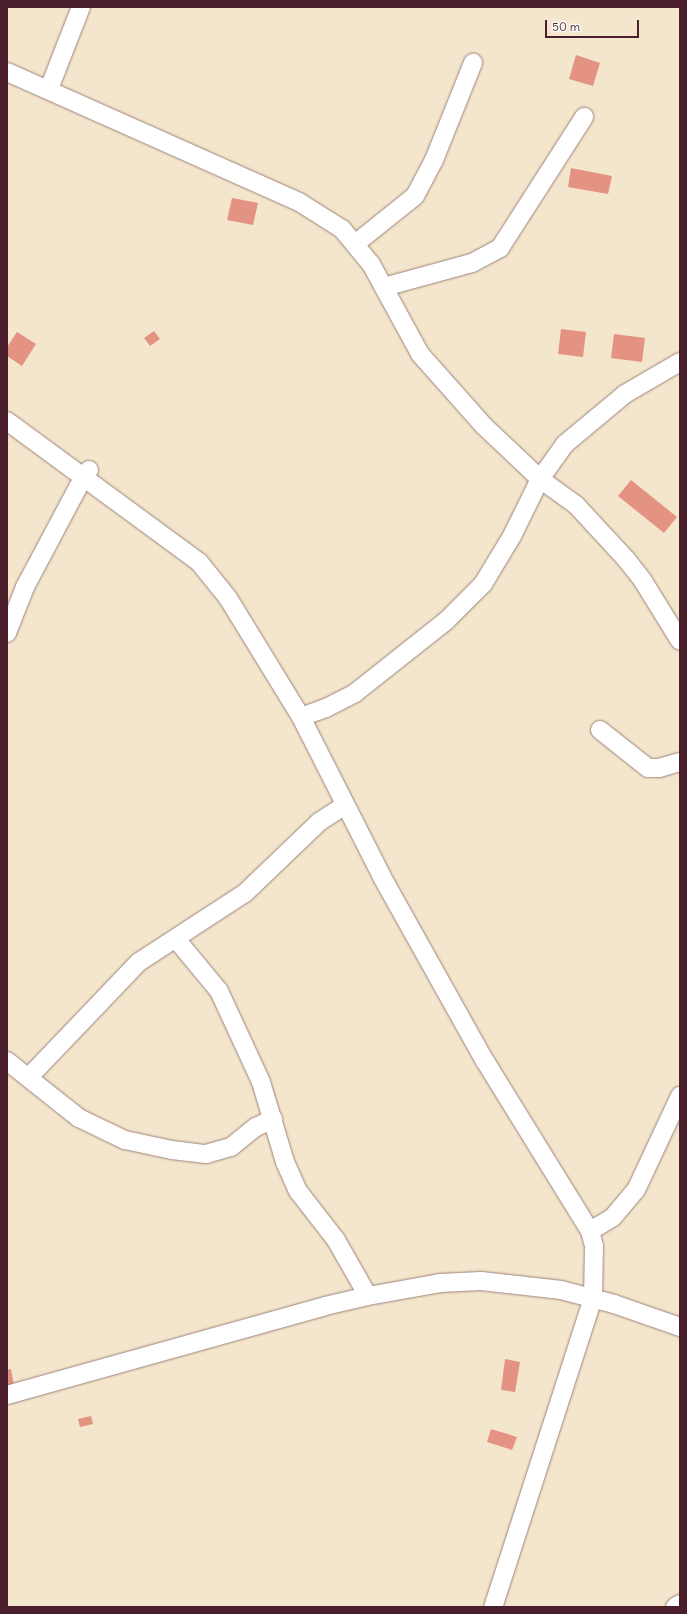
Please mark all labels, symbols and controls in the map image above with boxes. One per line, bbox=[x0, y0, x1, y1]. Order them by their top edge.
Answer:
scale bar bbox=[547, 12, 641, 38]
text: 50 m bbox=[552, 19, 580, 34]

